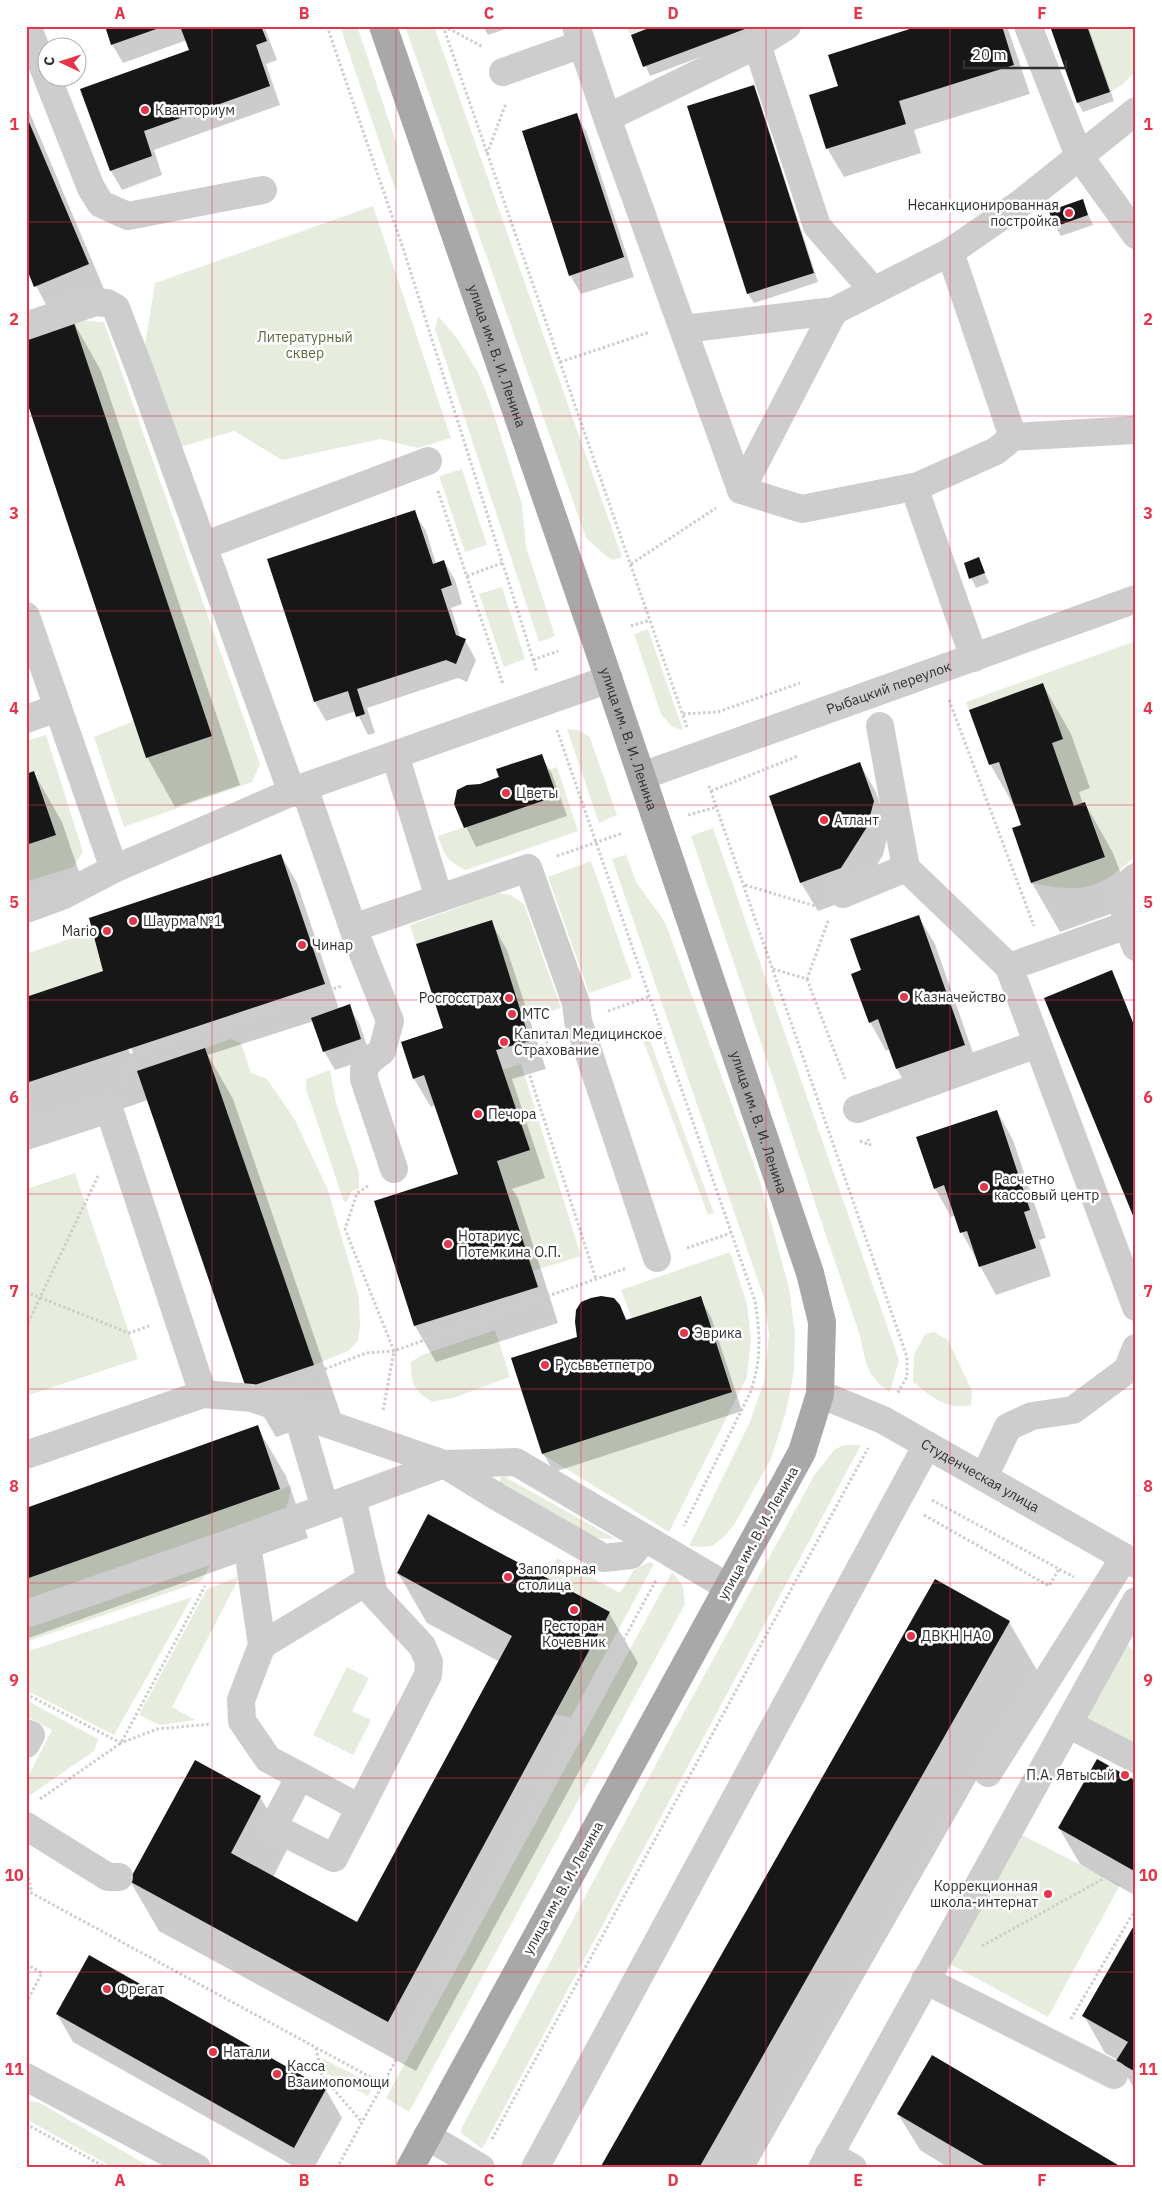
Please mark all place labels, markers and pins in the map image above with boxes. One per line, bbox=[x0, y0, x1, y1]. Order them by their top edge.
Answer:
place label: Кванториум bbox=[155, 101, 235, 119]
marker: Кванториум bbox=[139, 104, 151, 116]
place label: Несанкционированная постройка bbox=[907, 196, 1060, 230]
marker: Несанкционированная постройка bbox=[1063, 207, 1075, 219]
place label: Цветы bbox=[516, 784, 558, 802]
marker: Цветы bbox=[500, 787, 512, 799]
place label: Атлант bbox=[834, 811, 879, 829]
marker: Атлант bbox=[818, 814, 830, 826]
place label: Шаурма №1 bbox=[143, 912, 222, 930]
marker: Шаурма №1 bbox=[127, 915, 139, 927]
place label: Mario bbox=[62, 922, 97, 940]
marker: Mario bbox=[101, 925, 113, 937]
place label: Чинар bbox=[312, 936, 353, 954]
marker: Чинар bbox=[296, 939, 308, 951]
place label: Казначейство bbox=[914, 988, 1006, 1006]
place label: Росгосстрах bbox=[419, 989, 499, 1007]
marker: Казначейство bbox=[898, 991, 910, 1003]
marker: Росгосстрах bbox=[503, 992, 515, 1004]
place label: МТС bbox=[522, 1005, 550, 1023]
marker: МТС bbox=[506, 1008, 518, 1020]
place label: Капитал Медицинское Страхование bbox=[514, 1025, 663, 1059]
marker: Капитал Медицинское Страхование bbox=[498, 1036, 510, 1048]
place label: Печора bbox=[488, 1105, 537, 1123]
marker: Печора bbox=[472, 1108, 484, 1120]
place label: Расчетно кассовый центр bbox=[994, 1170, 1099, 1204]
marker: Расчетно кассовый центр bbox=[978, 1181, 990, 1193]
place label: Нотариус Потемкина О.П. bbox=[458, 1227, 561, 1261]
marker: Нотариус Потемкина О.П. bbox=[442, 1238, 454, 1250]
place label: Эврика bbox=[694, 1324, 743, 1342]
marker: Эврика bbox=[678, 1327, 690, 1339]
place label: Русьвьетпетро bbox=[555, 1356, 652, 1374]
marker: Русьвьетпетро bbox=[539, 1359, 551, 1371]
place label: Заполярная столица bbox=[518, 1560, 596, 1594]
marker: Заполярная столица bbox=[502, 1571, 514, 1583]
marker: Ресторан Кочевник bbox=[568, 1604, 580, 1616]
place label: Ресторан Кочевник bbox=[542, 1617, 606, 1651]
place label: ДВКН НАО bbox=[921, 1627, 991, 1645]
marker: ДВКН НАО bbox=[905, 1630, 917, 1642]
place label: П.А. Явтысый bbox=[1026, 1766, 1115, 1784]
marker: П.А. Явтысый bbox=[1119, 1769, 1131, 1781]
place label: Коррекционная школа-интернат bbox=[930, 1877, 1038, 1911]
marker: Коррекционная школа-интернат bbox=[1042, 1888, 1054, 1900]
place label: Фрегат bbox=[117, 1980, 165, 1998]
marker: Фрегат bbox=[101, 1983, 113, 1995]
place label: Натали bbox=[223, 2043, 270, 2061]
marker: Натали bbox=[207, 2046, 219, 2058]
place label: Касса Взаимопомощи bbox=[287, 2057, 390, 2091]
marker: Касса Взаимопомощи bbox=[271, 2068, 283, 2080]

